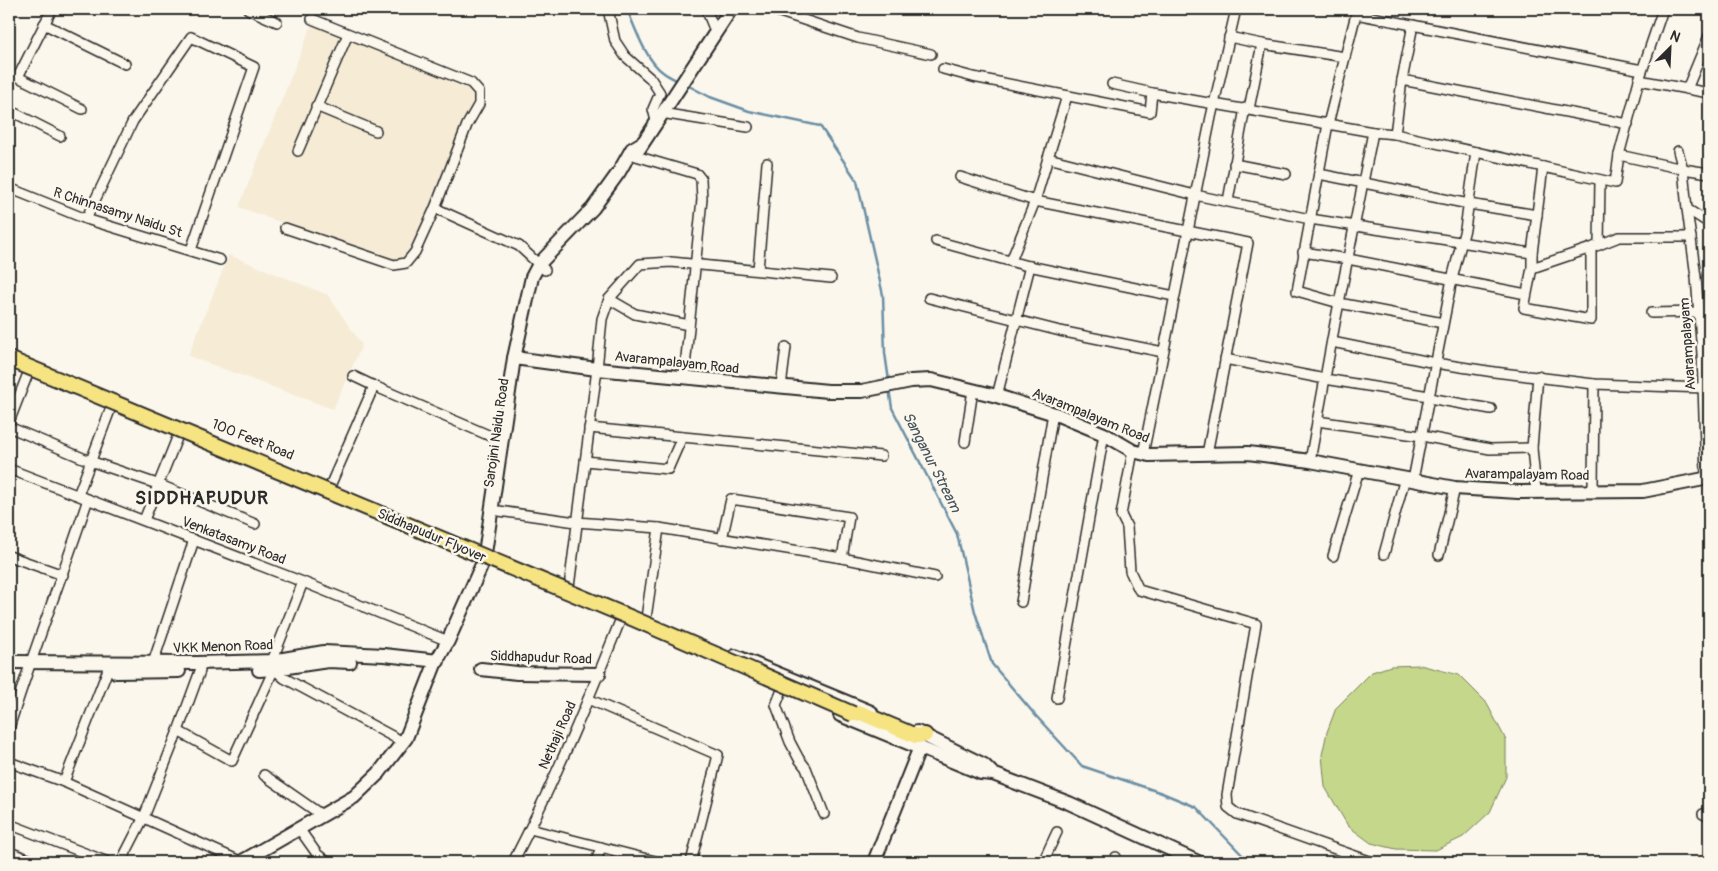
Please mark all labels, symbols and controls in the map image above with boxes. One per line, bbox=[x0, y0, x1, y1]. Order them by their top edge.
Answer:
north arrow bbox=[1646, 22, 1696, 72]
text: N bbox=[1667, 27, 1683, 46]
street label: R Chinnasamy Naidu St bbox=[51, 184, 185, 241]
street label: Avarampalayam bbox=[1676, 297, 1699, 391]
street label: Avarampalayam Road bbox=[614, 348, 740, 377]
street label: Sarojini Naidu Road bbox=[480, 377, 513, 489]
street label: Avarampalayam Road bbox=[1030, 384, 1152, 447]
water label: Sanganur Stream bbox=[898, 409, 966, 517]
street label: 100 Feet Road bbox=[209, 415, 297, 464]
street label: Avarampalayam Road bbox=[1464, 465, 1590, 484]
district label: SIDDHAPUDUR bbox=[135, 486, 269, 510]
street label: Siddhapudur Flyover bbox=[375, 505, 489, 566]
street label: Venkatasamy Road bbox=[179, 513, 288, 568]
street label: VKK Menon Road bbox=[172, 636, 274, 657]
street label: Siddhapudur Road bbox=[490, 647, 592, 668]
street label: Nethaji Road bbox=[535, 698, 580, 772]

